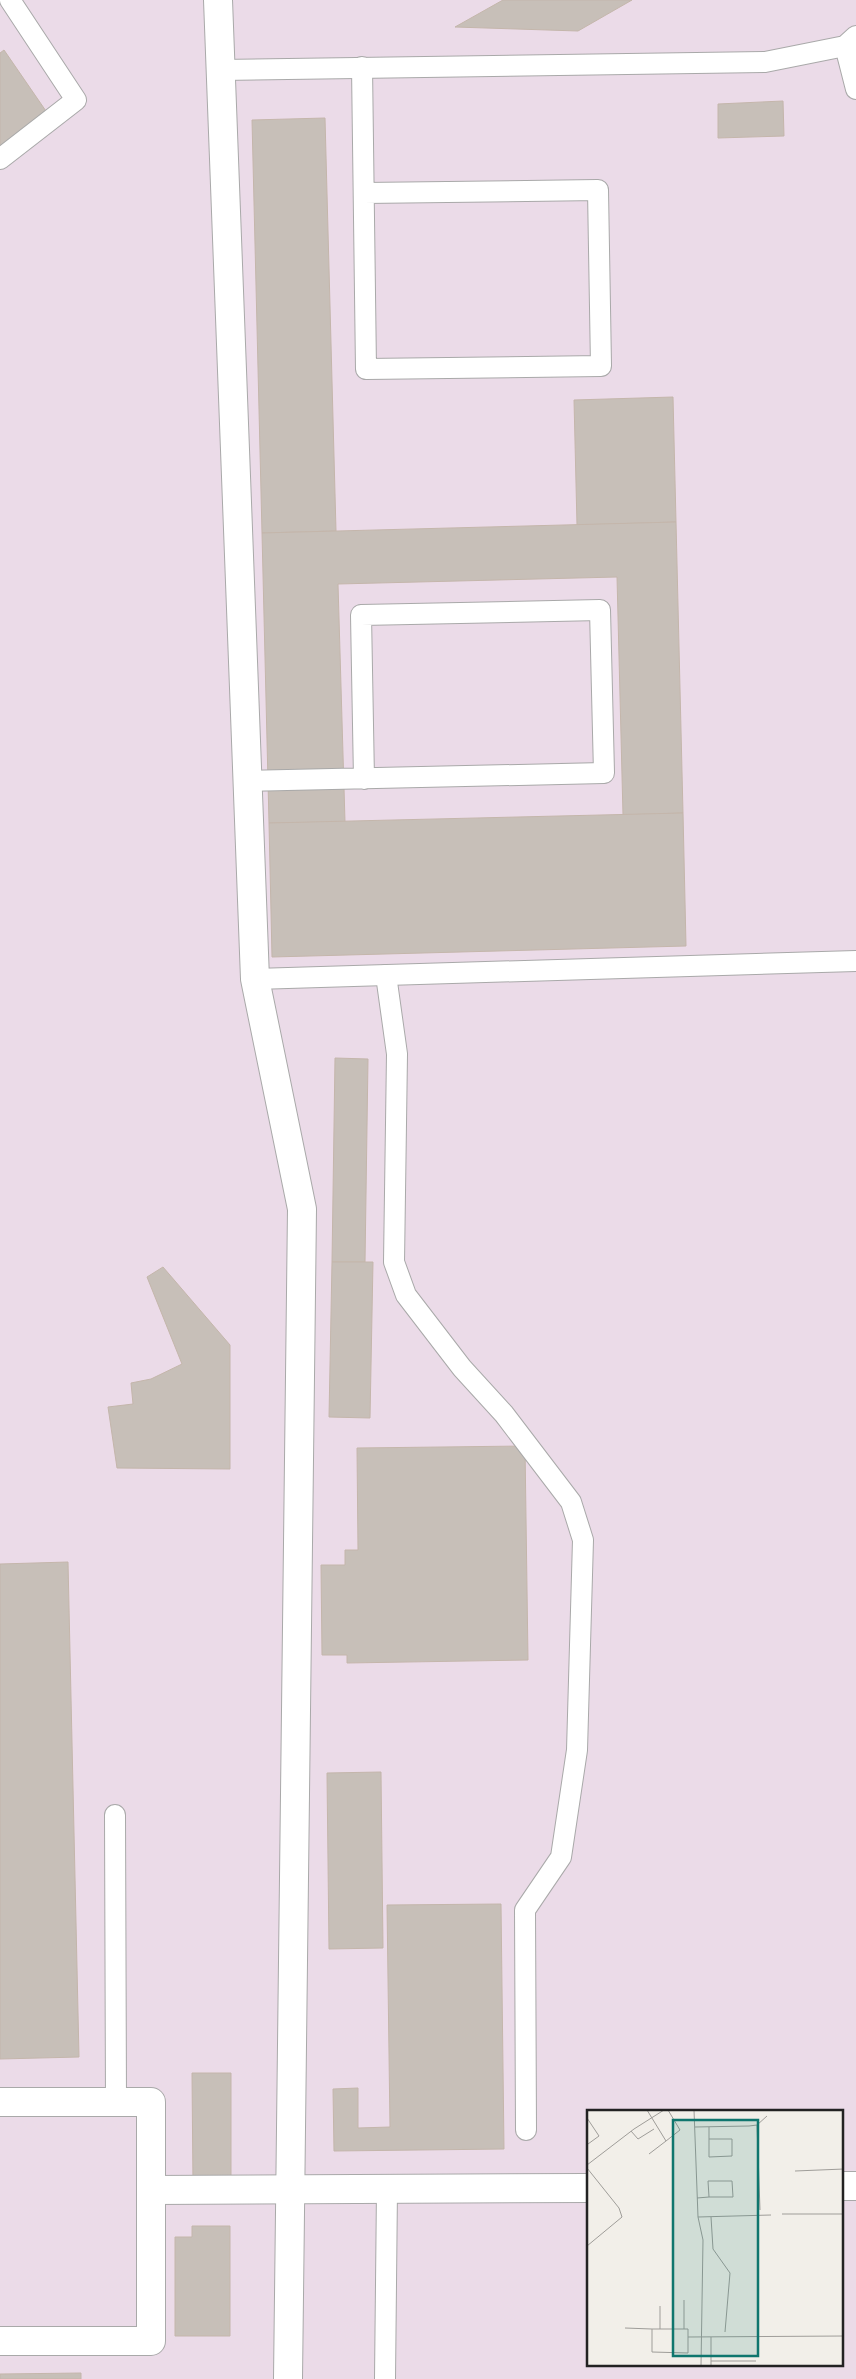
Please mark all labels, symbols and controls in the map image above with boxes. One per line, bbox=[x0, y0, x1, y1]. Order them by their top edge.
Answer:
inset map bbox=[587, 2110, 844, 2366]

